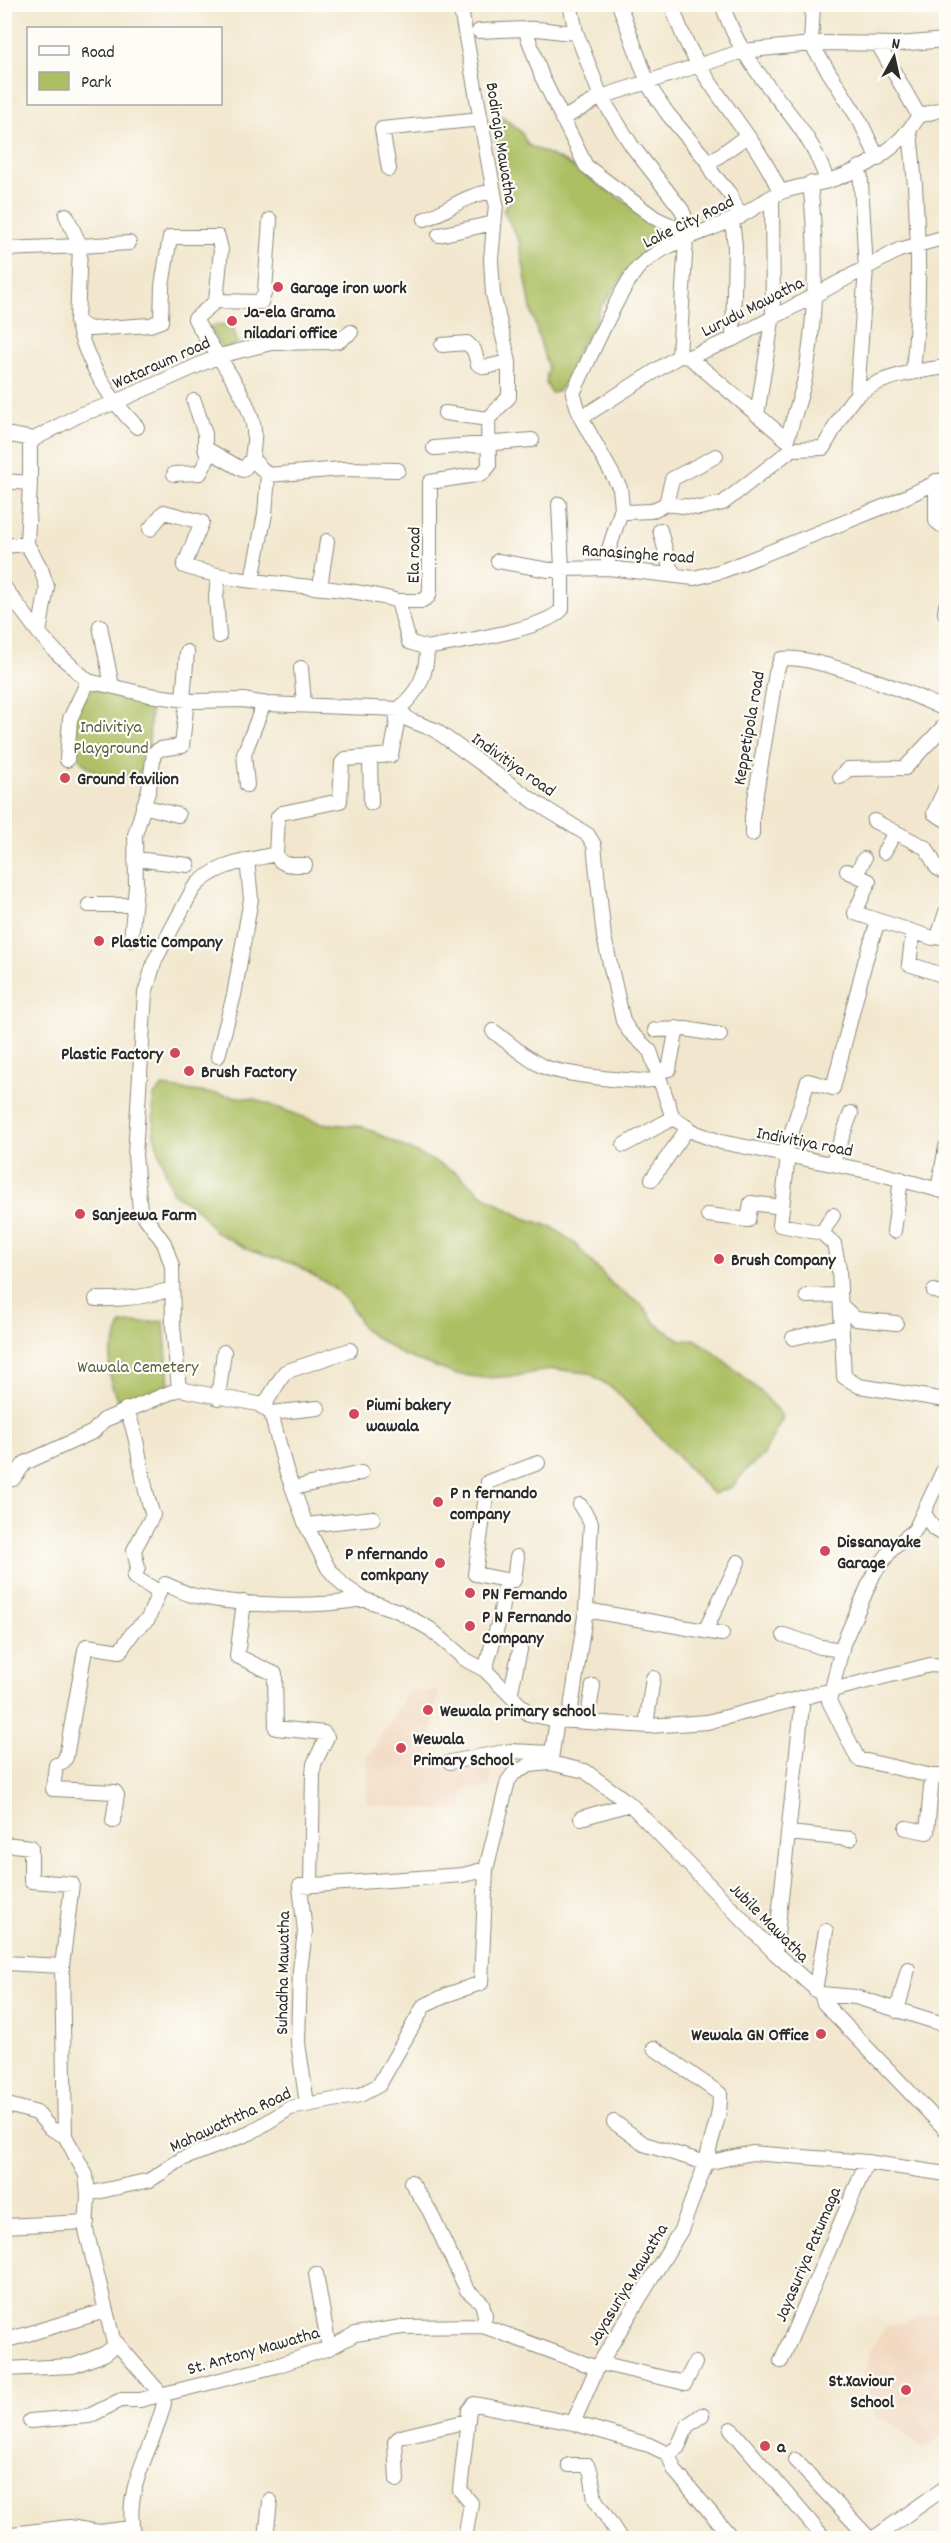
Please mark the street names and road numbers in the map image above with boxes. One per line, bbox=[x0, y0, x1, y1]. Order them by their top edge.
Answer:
street label: Bodiraja Mawatha bbox=[478, 81, 522, 207]
street label: Lake City Road bbox=[639, 190, 739, 256]
street label: Lurudu Mawatha bbox=[697, 271, 809, 345]
street label: Wataraum road bbox=[109, 332, 215, 397]
street label: Ela road bbox=[403, 527, 428, 584]
street label: Ranasinghe road bbox=[581, 539, 695, 572]
street label: Keppetipola road bbox=[728, 669, 773, 787]
street label: Indivitiya road bbox=[465, 728, 560, 804]
street label: Indivitiya road bbox=[754, 1122, 855, 1165]
street label: Jubile Mawatha bbox=[723, 1878, 814, 1970]
street label: Suhadha Mawatha bbox=[271, 1910, 298, 2035]
street label: Mahawaththa Road bbox=[166, 2082, 296, 2160]
street label: Jayasuriya Patumaga bbox=[770, 2183, 849, 2326]
street label: Jayasuriya Mawatha bbox=[583, 2219, 676, 2351]
street label: St. Antony Mawatha bbox=[185, 2321, 323, 2383]

